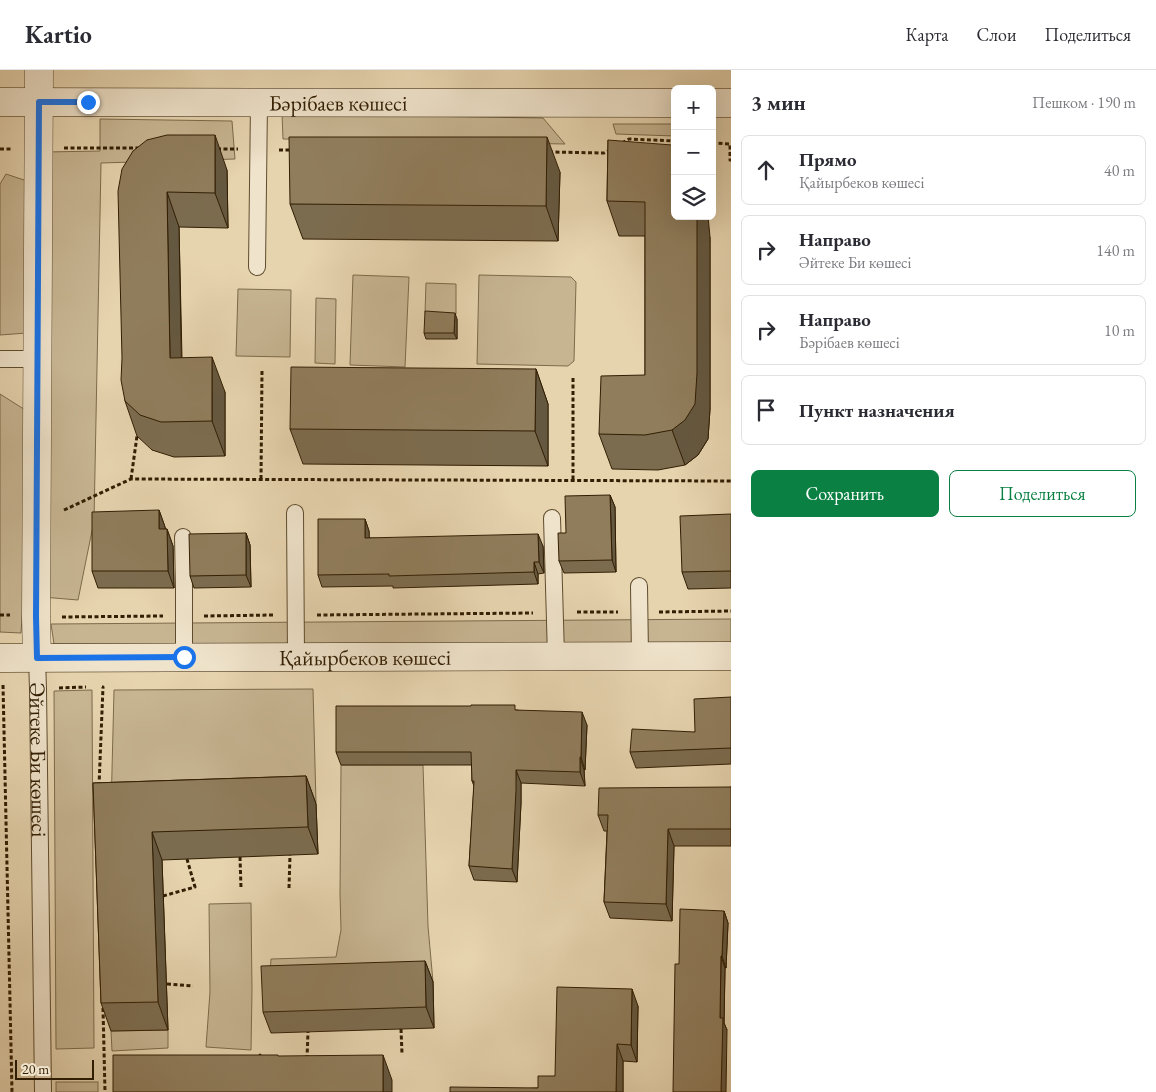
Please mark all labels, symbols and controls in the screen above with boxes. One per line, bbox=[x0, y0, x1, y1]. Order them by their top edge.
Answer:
text: Kartio bbox=[25, 19, 92, 50]
text: Карта bbox=[906, 23, 949, 46]
text: Слои bbox=[977, 23, 1016, 46]
text: Поделиться bbox=[1044, 23, 1131, 46]
map controls bbox=[671, 85, 716, 220]
button: + bbox=[671, 85, 716, 130]
street label: Бәрібаев көшесі bbox=[269, 88, 407, 118]
text: 3 мин bbox=[751, 89, 806, 116]
route end bbox=[77, 91, 100, 114]
text: Пешком · 190 m bbox=[1032, 92, 1136, 113]
button: − bbox=[671, 130, 716, 175]
text: Прямо bbox=[799, 147, 857, 172]
icon: ahead bbox=[752, 156, 780, 184]
text: 40 m bbox=[1104, 160, 1135, 181]
text: Қайырбеков көшесі bbox=[799, 172, 924, 193]
button: layers bbox=[671, 175, 716, 220]
text: Направо bbox=[799, 227, 871, 252]
icon: right bbox=[752, 236, 780, 264]
text: 140 m bbox=[1096, 240, 1135, 261]
text: Әйтеке Би көшесі bbox=[799, 252, 912, 273]
text: Направо bbox=[799, 307, 871, 332]
icon: right bbox=[752, 316, 780, 344]
text: 10 m bbox=[1104, 320, 1135, 341]
text: Бәрібаев көшесі bbox=[799, 332, 900, 353]
icon: arrive bbox=[752, 396, 780, 424]
text: Пункт назначения bbox=[799, 398, 955, 423]
button: Сохранить bbox=[751, 470, 939, 517]
button: Поделиться bbox=[949, 470, 1136, 517]
street label: Қайырбеков көшесі bbox=[279, 643, 451, 672]
route start bbox=[173, 646, 196, 669]
street label: Әйтеке Би көшесі bbox=[23, 682, 54, 838]
scale bar bbox=[15, 1057, 94, 1080]
text: 20 m bbox=[22, 1060, 49, 1078]

